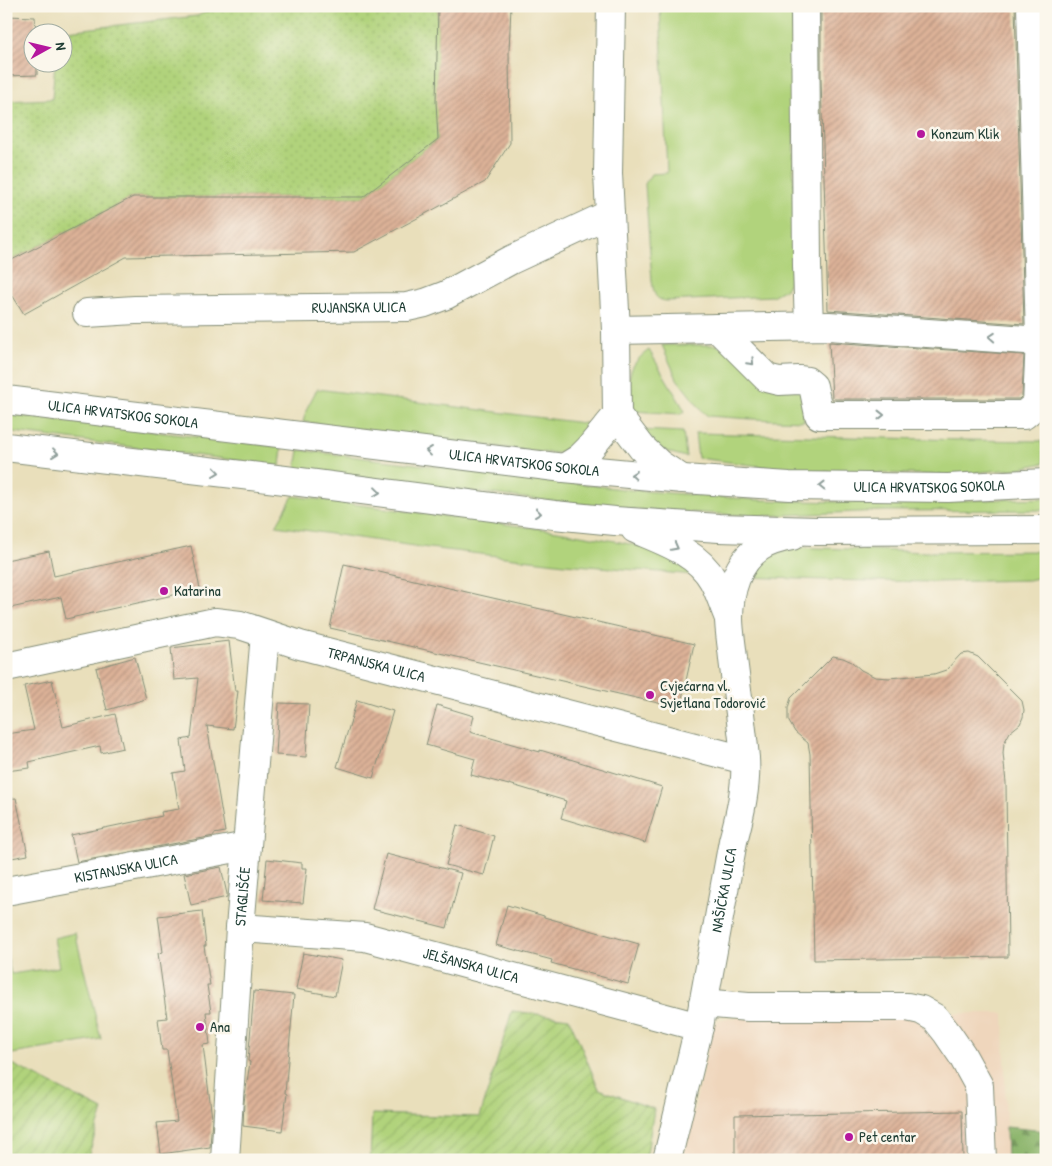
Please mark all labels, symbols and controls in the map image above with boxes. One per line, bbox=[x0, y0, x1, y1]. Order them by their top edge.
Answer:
north arrow bbox=[22, 22, 72, 72]
text: N bbox=[51, 41, 71, 52]
place label: Konzum Klik bbox=[931, 123, 999, 144]
marker: Konzum Klik bbox=[915, 128, 927, 140]
street label: RUJANSKA ULICA bbox=[312, 296, 407, 318]
one-way arrow bbox=[987, 332, 995, 343]
one-way arrow bbox=[745, 357, 754, 366]
street label: ULICA HRVATSKOG SOKOLA bbox=[47, 394, 200, 433]
one-way arrow bbox=[878, 410, 886, 420]
street label: ULICA HRVATSKOG SOKOLA bbox=[448, 443, 601, 481]
one-way arrow bbox=[424, 446, 432, 457]
one-way arrow bbox=[51, 447, 59, 458]
one-way arrow bbox=[212, 466, 220, 477]
one-way arrow bbox=[630, 470, 638, 481]
street label: ULICA HRVATSKOG SOKOLA bbox=[853, 474, 1006, 498]
one-way arrow bbox=[818, 481, 826, 491]
one-way arrow bbox=[374, 486, 382, 497]
one-way arrow bbox=[535, 507, 543, 518]
one-way arrow bbox=[670, 541, 679, 551]
place label: Katarina bbox=[174, 580, 221, 601]
marker: Katarina bbox=[158, 585, 170, 597]
street label: TRPANJSKA ULICA bbox=[325, 641, 428, 687]
place label: Cvjećarna vl. Svjetlana Todorović bbox=[660, 675, 766, 713]
marker: Cvjećarna vl. Svjetlana Todorović bbox=[644, 689, 656, 701]
street label: NAŠIČKA ULICA bbox=[706, 845, 742, 934]
street label: KISTANJSKA ULICA bbox=[72, 848, 180, 888]
street label: STAGLIŠĆE bbox=[229, 866, 255, 927]
street label: JELŠANSKA ULICA bbox=[421, 942, 522, 988]
place label: Ana bbox=[210, 1016, 230, 1037]
marker: Ana bbox=[194, 1021, 206, 1033]
place label: Pet centar bbox=[859, 1126, 916, 1147]
marker: Pet centar bbox=[843, 1131, 855, 1143]

